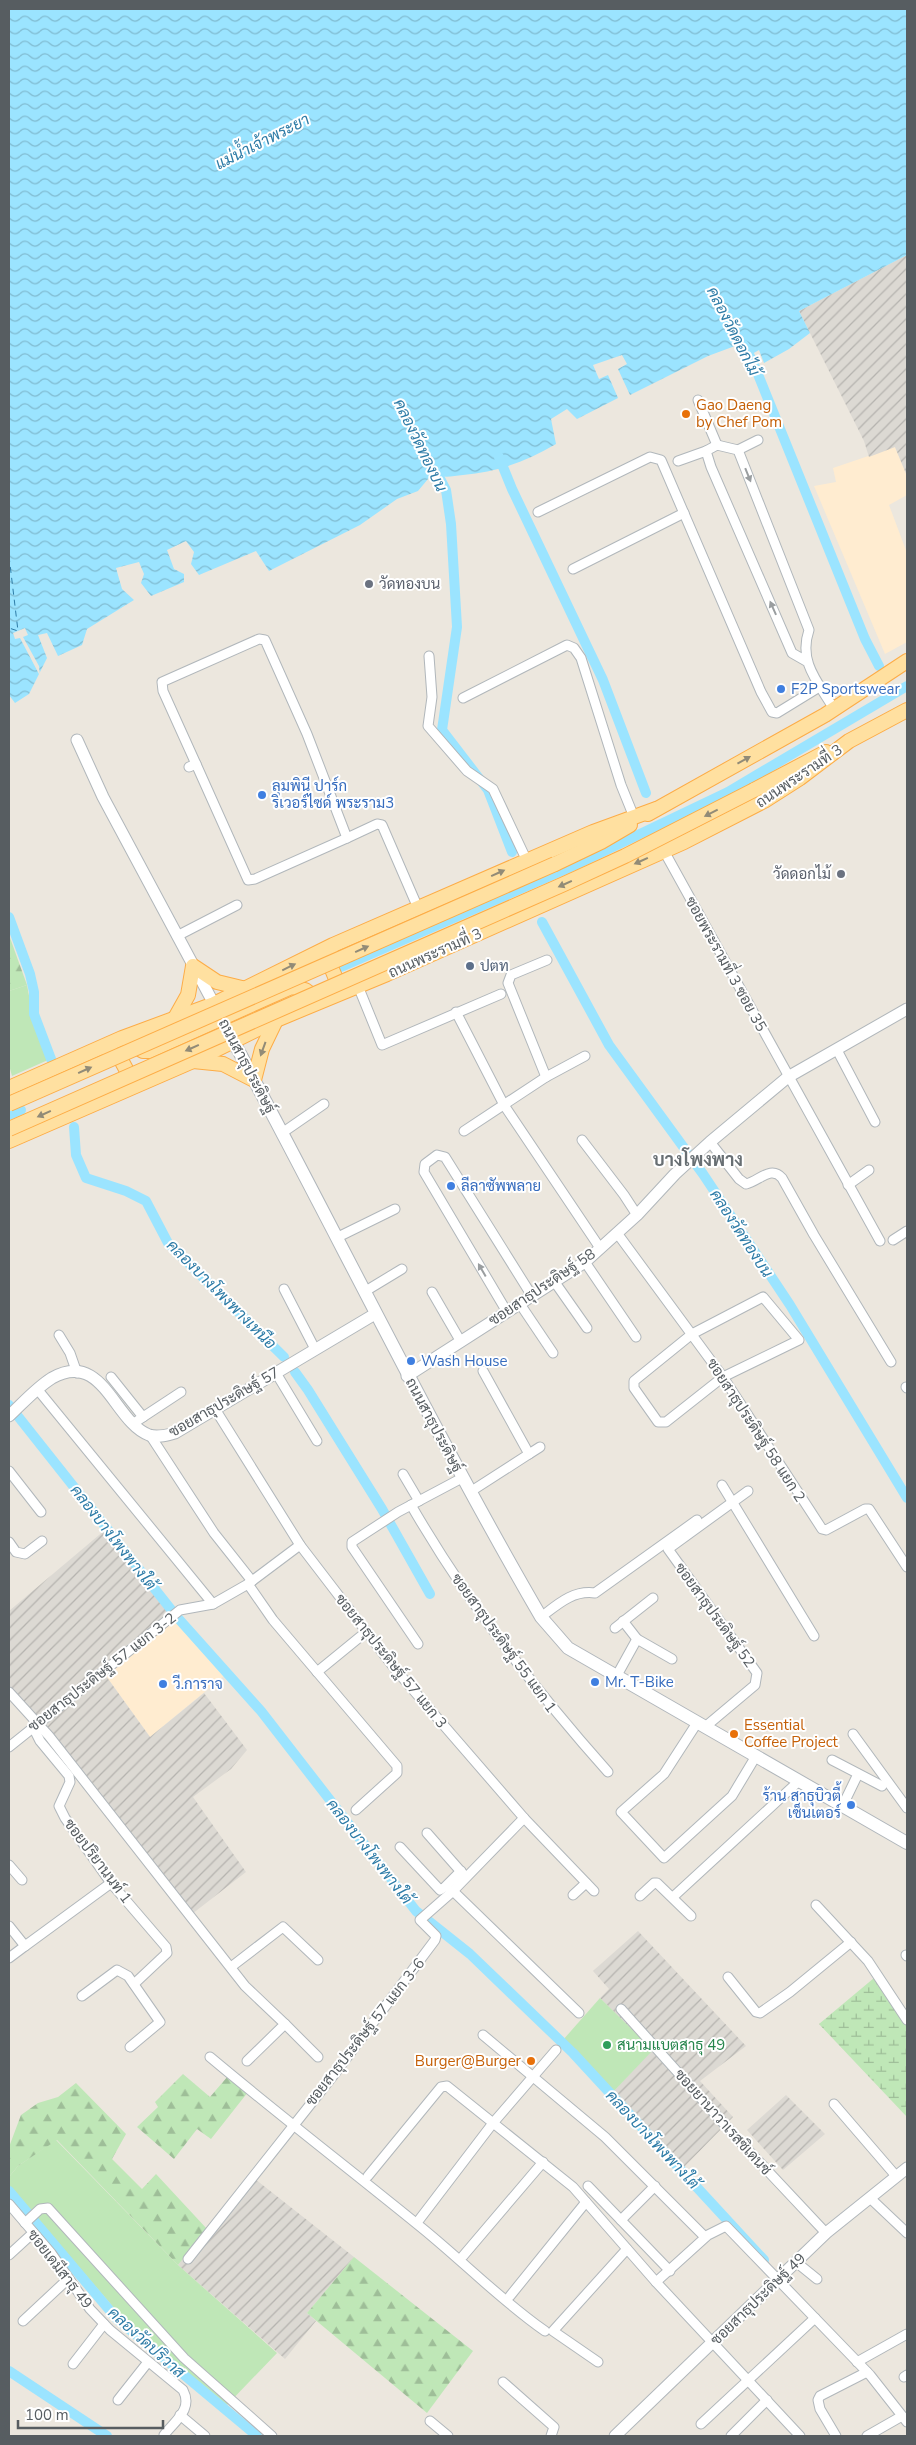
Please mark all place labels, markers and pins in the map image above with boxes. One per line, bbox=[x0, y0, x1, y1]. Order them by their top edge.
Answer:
place label: Gao Daeng by Chef Pom bbox=[696, 395, 782, 432]
marker: Gao Daeng by Chef Pom bbox=[680, 408, 692, 420]
place label: วัดทองบน bbox=[379, 574, 440, 594]
marker: วัดทองบน bbox=[363, 578, 375, 590]
place label: F2P Sportswear bbox=[791, 679, 900, 699]
marker: F2P Sportswear bbox=[775, 683, 787, 695]
place label: ลุมพินี ปาร์ก ริเวอร์ไซด์ พระราม3 bbox=[271, 776, 394, 813]
marker: ลุมพินี ปาร์ก ริเวอร์ไซด์ พระราม3 bbox=[256, 789, 268, 801]
place label: วัดดอกไม้ bbox=[773, 864, 832, 884]
marker: วัดดอกไม้ bbox=[835, 868, 847, 880]
place label: ปตท bbox=[480, 956, 509, 976]
marker: ปตท bbox=[464, 960, 476, 972]
place label: ลีลาซัพพลาย bbox=[461, 1176, 541, 1196]
marker: ลีลาซัพพลาย bbox=[445, 1180, 457, 1192]
place label: Wash House bbox=[421, 1351, 508, 1371]
marker: Wash House bbox=[405, 1355, 417, 1367]
place label: Mr. T-Bike bbox=[605, 1672, 674, 1692]
place label: วี.การาจ bbox=[173, 1674, 223, 1694]
marker: Mr. T-Bike bbox=[589, 1676, 601, 1688]
marker: วี.การาจ bbox=[157, 1678, 169, 1690]
place label: Essential Coffee Project bbox=[744, 1715, 839, 1752]
marker: Essential Coffee Project bbox=[728, 1728, 740, 1740]
place label: ร้าน สาธุบิวตี้ เซ็นเตอร์ bbox=[762, 1781, 842, 1823]
marker: ร้าน สาธุบิวตี้ เซ็นเตอร์ bbox=[845, 1799, 857, 1811]
place label: สนามแบตสาธุ 49 bbox=[617, 2035, 725, 2056]
marker: สนามแบตสาธุ 49 bbox=[601, 2039, 613, 2051]
place label: Burger@Burger bbox=[415, 2051, 522, 2071]
marker: Burger@Burger bbox=[525, 2055, 537, 2067]

